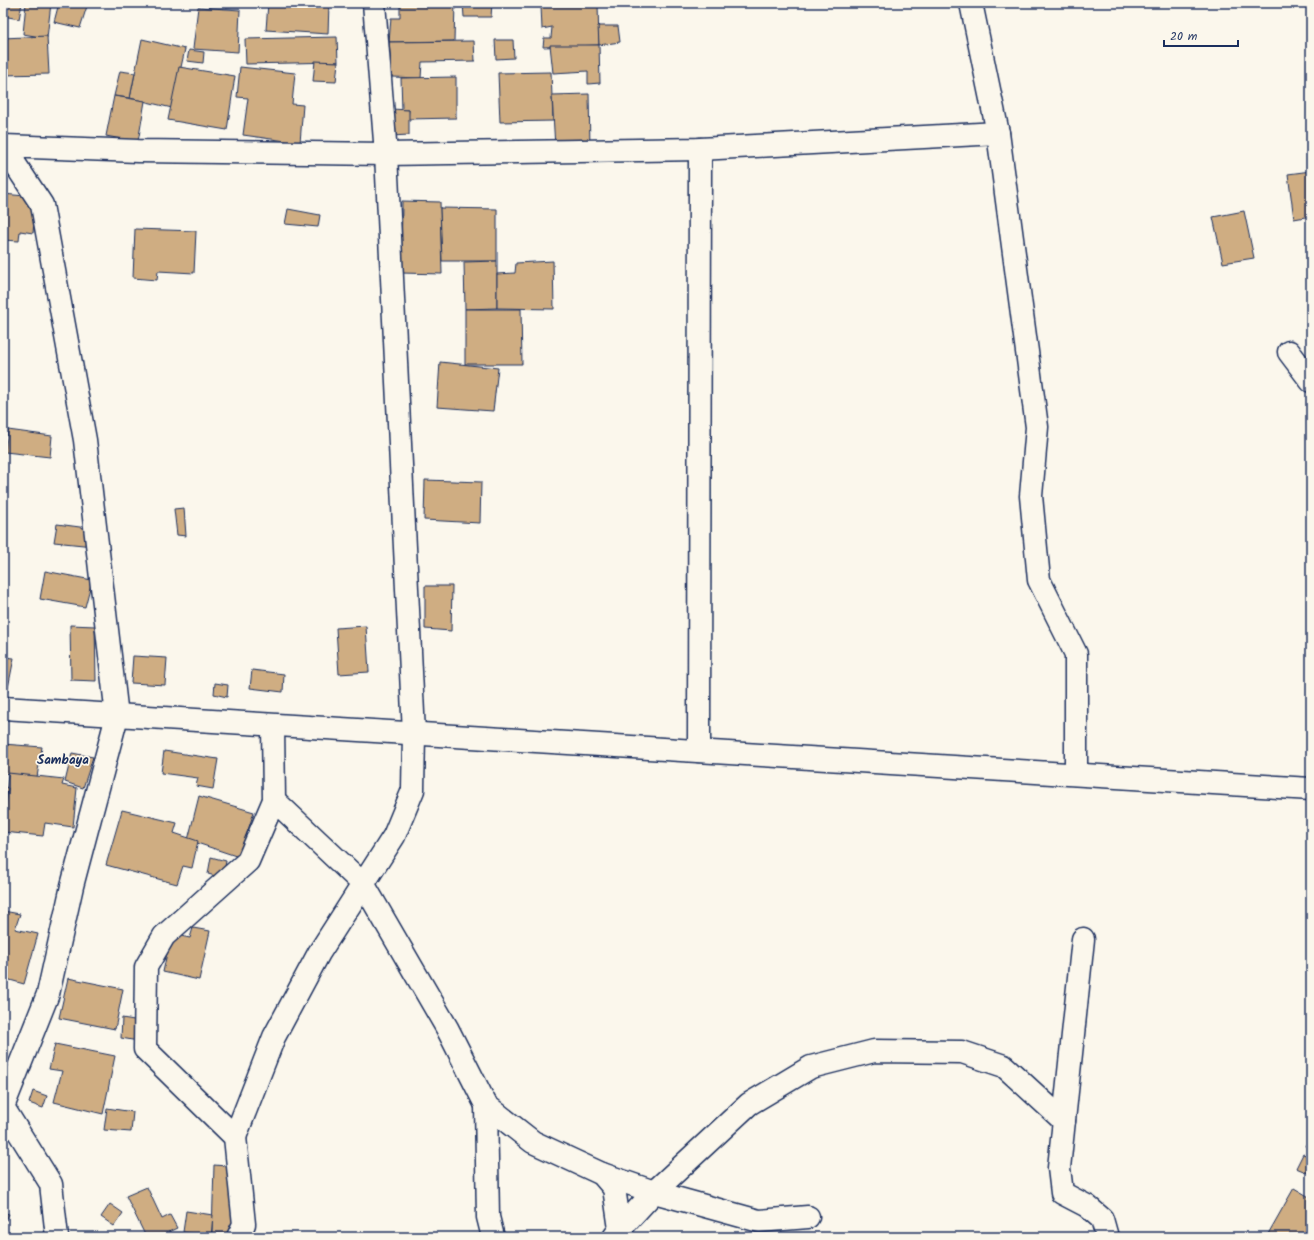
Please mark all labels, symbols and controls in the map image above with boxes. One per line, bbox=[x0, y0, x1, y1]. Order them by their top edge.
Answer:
scale bar bbox=[1164, 22, 1238, 48]
text: 20 m bbox=[1170, 27, 1198, 46]
district label: Sambaya bbox=[37, 750, 89, 771]

